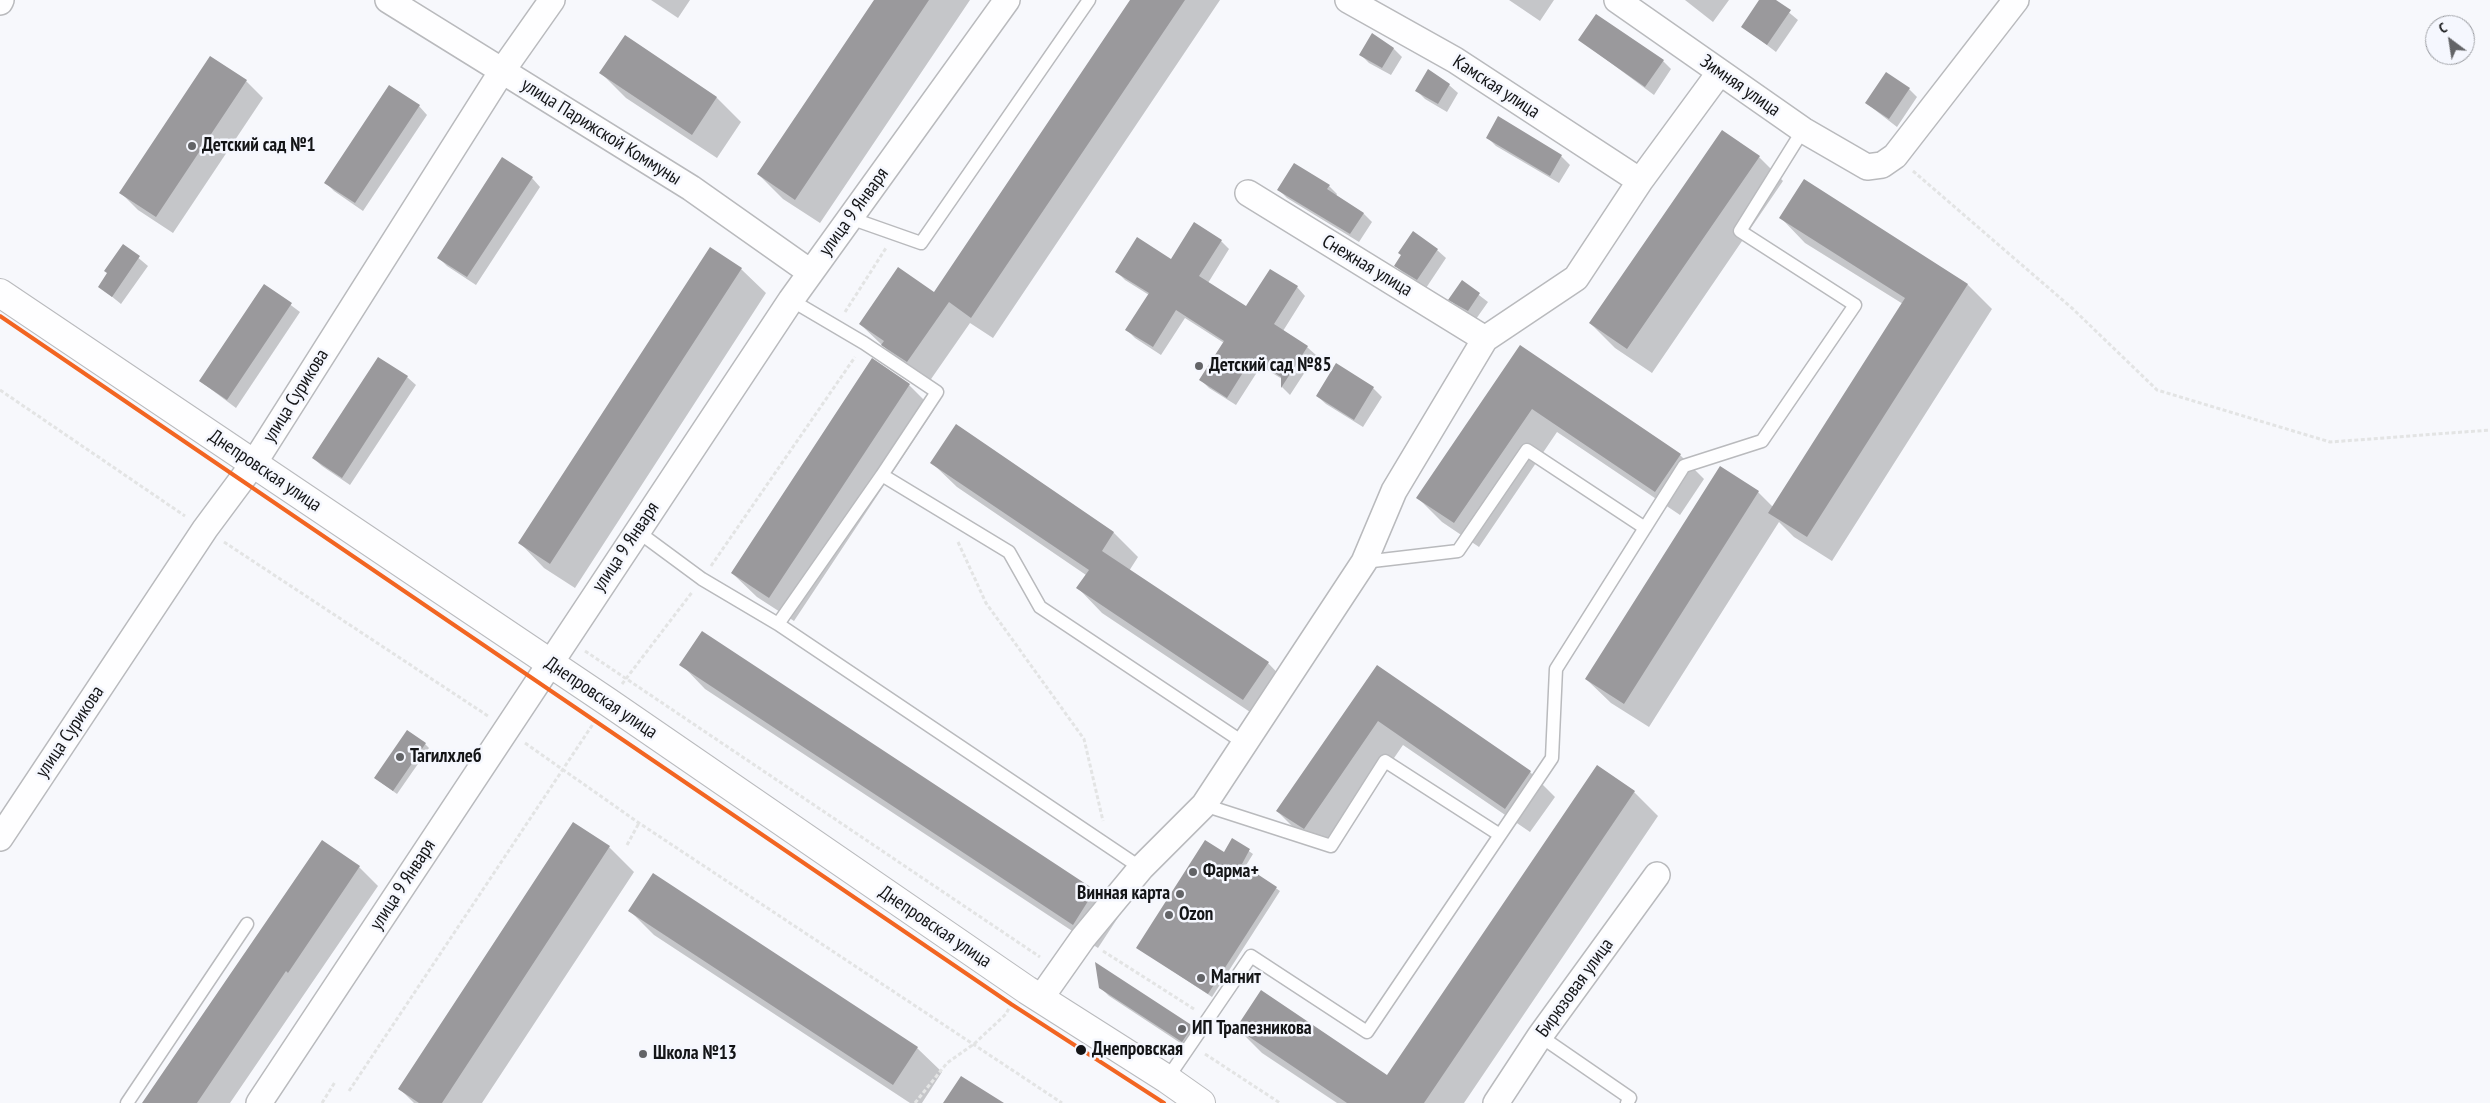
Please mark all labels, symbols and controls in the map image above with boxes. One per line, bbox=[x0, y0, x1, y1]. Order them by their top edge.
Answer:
north arrow bbox=[2425, 15, 2475, 65]
text: С bbox=[2435, 19, 2450, 37]
street label: Камская улица bbox=[1448, 50, 1544, 124]
street label: Зимняя улица bbox=[1696, 50, 1784, 122]
street label: улица Парижской Коммуны bbox=[517, 74, 685, 190]
place label: Детский сад №1 bbox=[202, 135, 316, 157]
marker: Детский сад №1 bbox=[186, 140, 198, 152]
street label: улица 9 Января bbox=[814, 163, 894, 261]
street label: Снежная улица bbox=[1318, 230, 1416, 302]
street label: улица Сурикова bbox=[258, 345, 334, 447]
place label: Детский сад №85 bbox=[1209, 355, 1332, 377]
marker: Детский сад №85 bbox=[1193, 360, 1205, 372]
street label: Днепровская улица bbox=[204, 425, 326, 517]
street label: улица 9 Января bbox=[588, 498, 664, 596]
street label: Днепровская улица bbox=[540, 652, 662, 744]
street label: улица Сурикова bbox=[31, 682, 109, 782]
place label: Тагилхлеб bbox=[410, 746, 481, 768]
marker: Тагилхлеб bbox=[394, 751, 406, 763]
street label: улица 9 Января bbox=[365, 835, 441, 935]
place label: Фарма+ bbox=[1203, 861, 1259, 883]
marker: Фарма+ bbox=[1187, 866, 1199, 878]
street label: Днепровская улица bbox=[874, 881, 996, 973]
place label: Винная карта bbox=[1077, 883, 1170, 905]
marker: Винная карта bbox=[1174, 888, 1186, 900]
place label: Ozon bbox=[1179, 904, 1213, 926]
marker: Ozon bbox=[1163, 909, 1175, 921]
street label: Бирюзовая улица bbox=[1532, 934, 1618, 1042]
place label: Магнит bbox=[1211, 967, 1261, 989]
marker: Магнит bbox=[1195, 972, 1207, 984]
place label: ИП Трапезникова bbox=[1192, 1018, 1312, 1040]
marker: ИП Трапезникова bbox=[1176, 1023, 1188, 1035]
place label: Днепровская bbox=[1092, 1039, 1183, 1061]
place label: Школа №13 bbox=[653, 1043, 737, 1065]
marker: Днепровская bbox=[1074, 1043, 1088, 1057]
marker: Школа №13 bbox=[637, 1048, 649, 1060]

